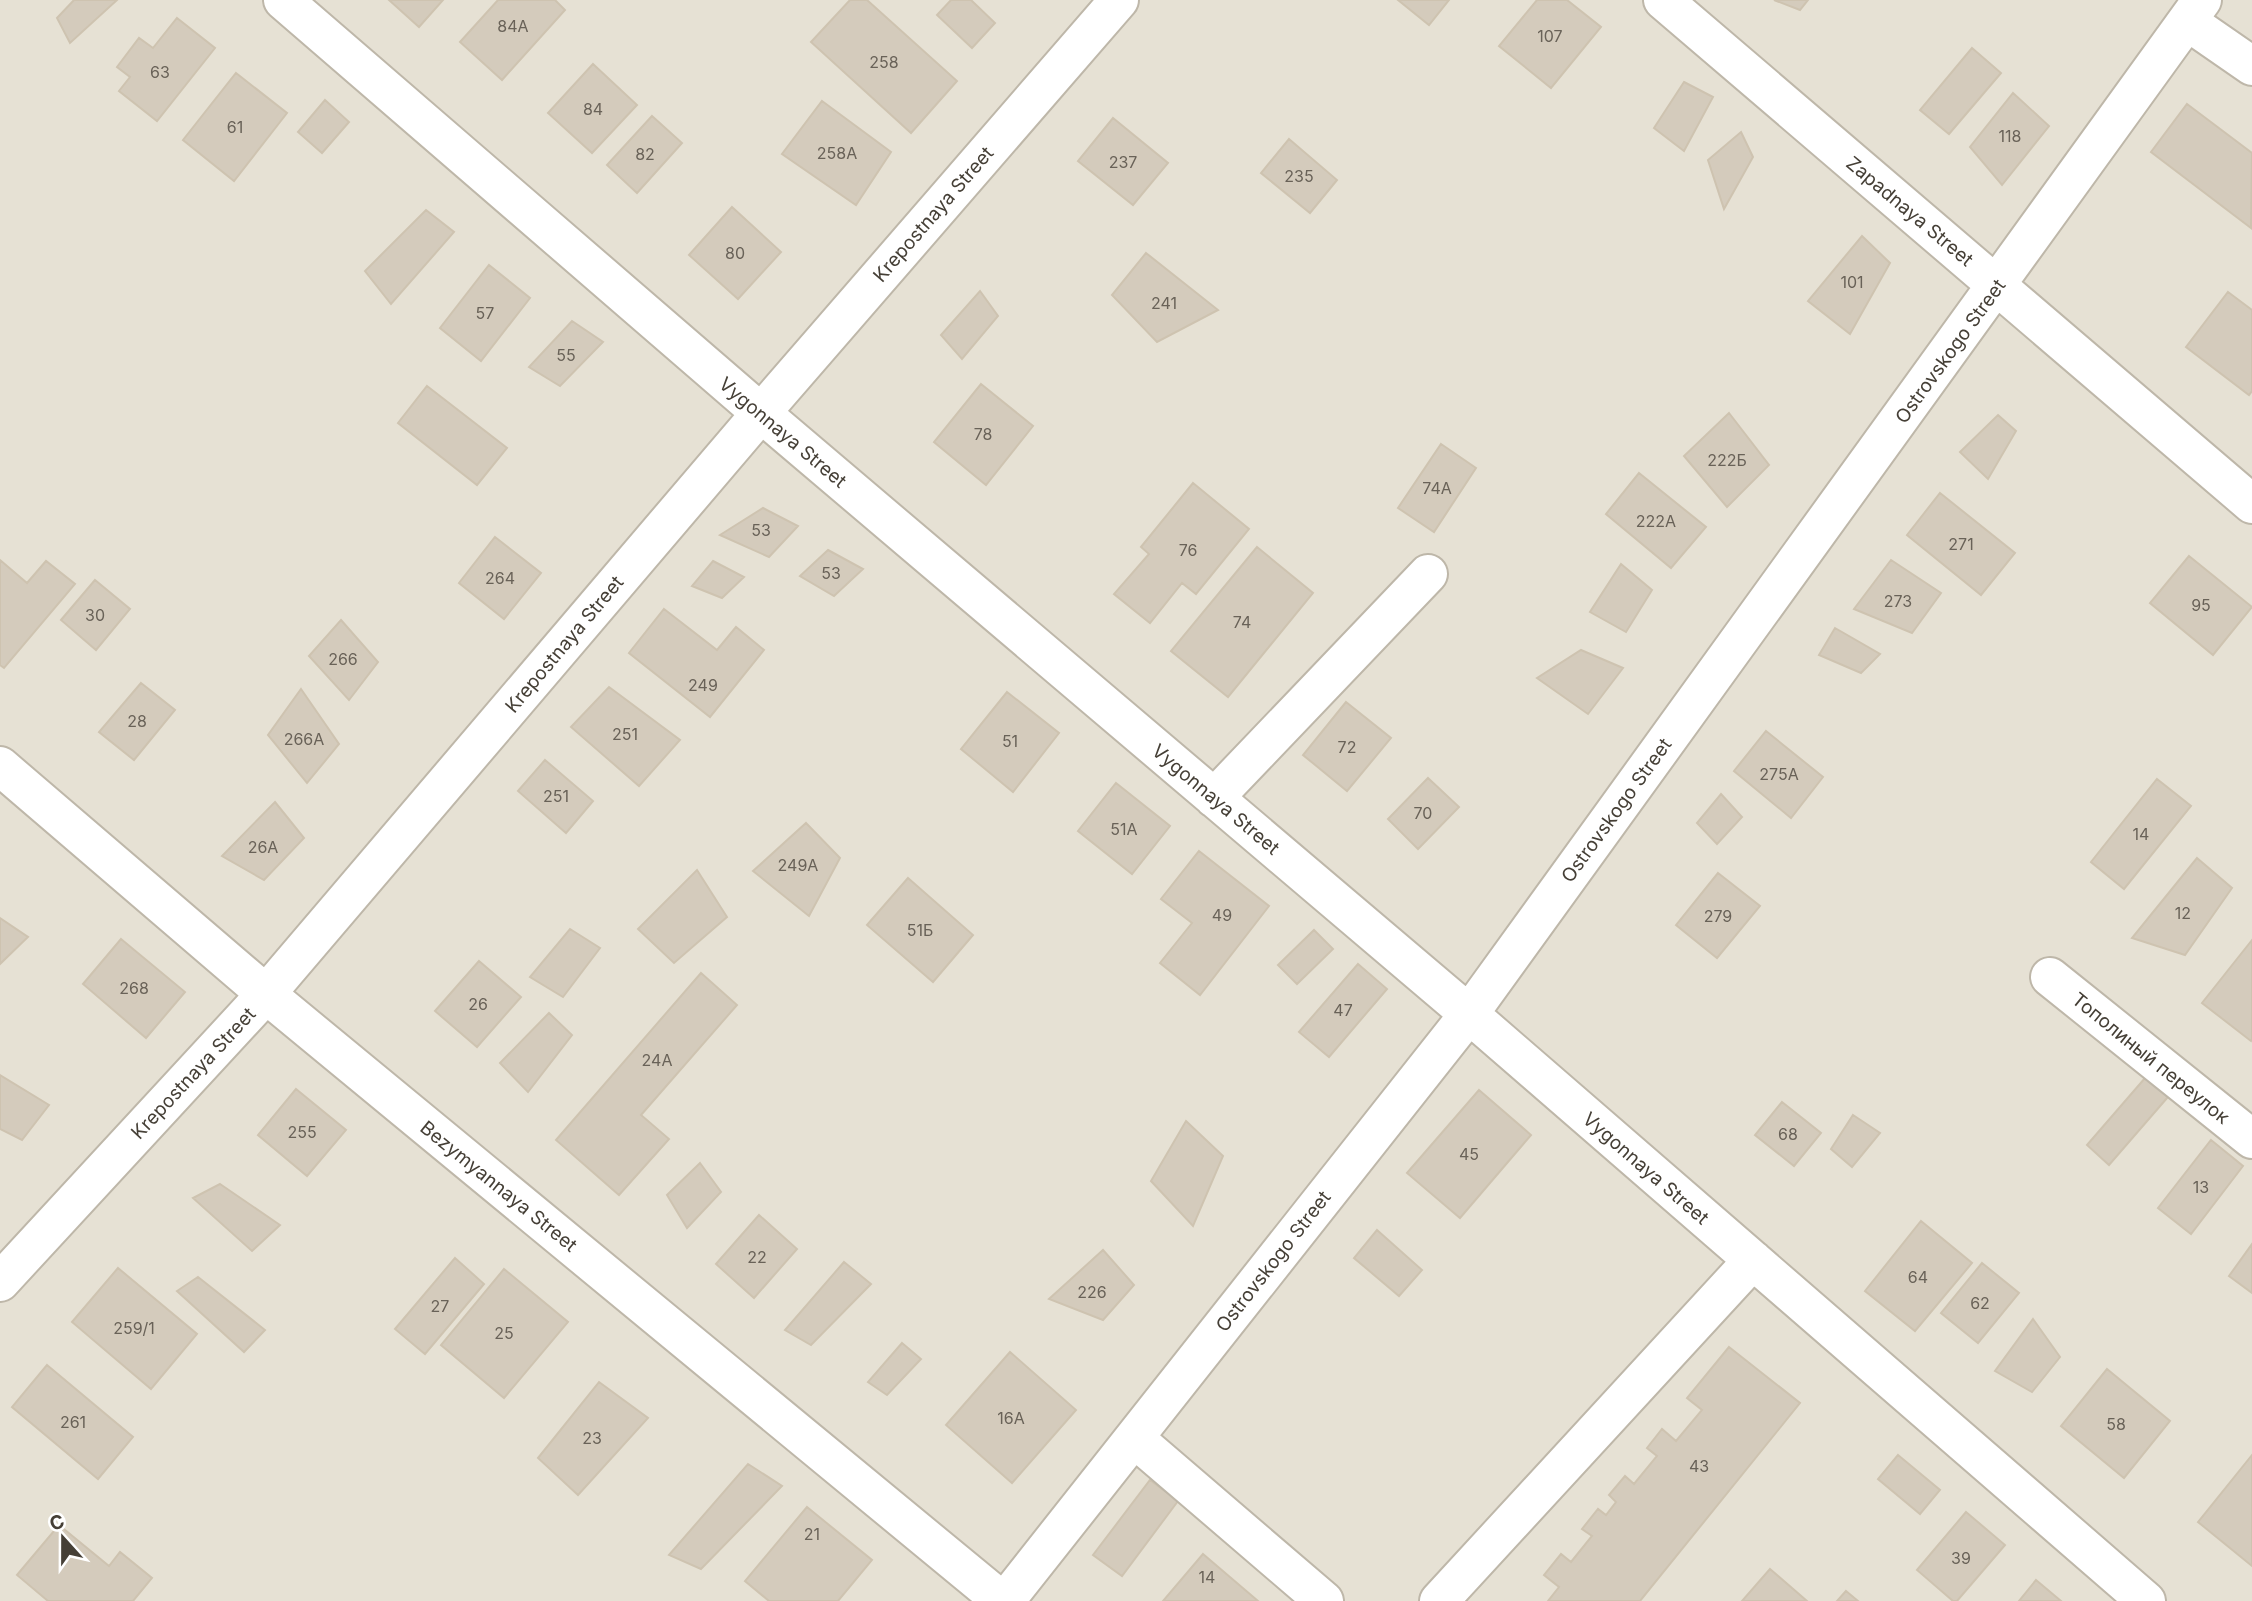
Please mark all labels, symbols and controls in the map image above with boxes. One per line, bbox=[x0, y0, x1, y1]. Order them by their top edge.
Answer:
house number: 84А bbox=[497, 16, 529, 36]
house number: 107 bbox=[1537, 26, 1563, 46]
house number: 258 bbox=[869, 52, 899, 72]
house number: 63 bbox=[150, 62, 170, 82]
house number: 84 bbox=[583, 99, 603, 119]
house number: 61 bbox=[227, 117, 243, 137]
house number: 118 bbox=[1999, 126, 2021, 146]
street label: Krepostnaya Street bbox=[868, 142, 998, 287]
house number: 258А bbox=[817, 143, 857, 163]
house number: 82 bbox=[635, 144, 655, 164]
house number: 237 bbox=[1109, 152, 1137, 172]
street label: Zapadnaya Street bbox=[1842, 152, 1978, 271]
house number: 235 bbox=[1284, 166, 1314, 186]
house number: 80 bbox=[725, 243, 745, 263]
house number: 101 bbox=[1840, 272, 1864, 292]
street label: Ostrovskogo Street bbox=[1890, 275, 2010, 428]
house number: 241 bbox=[1151, 293, 1177, 313]
house number: 57 bbox=[476, 303, 494, 323]
house number: 55 bbox=[556, 345, 576, 365]
street label: Vygonnaya Street bbox=[714, 372, 851, 492]
house number: 78 bbox=[974, 424, 992, 444]
house number: 222Б bbox=[1707, 450, 1747, 470]
house number: 74А bbox=[1422, 478, 1452, 498]
house number: 222А bbox=[1636, 511, 1676, 531]
house number: 53 bbox=[751, 520, 771, 540]
house number: 271 bbox=[1948, 534, 1974, 554]
house number: 76 bbox=[1179, 540, 1197, 560]
house number: 53 bbox=[821, 563, 841, 583]
house number: 264 bbox=[485, 568, 515, 588]
street label: Krepostnaya Street bbox=[500, 571, 628, 718]
house number: 273 bbox=[1884, 591, 1912, 611]
house number: 95 bbox=[2191, 595, 2211, 615]
house number: 30 bbox=[85, 605, 105, 625]
house number: 74 bbox=[1233, 612, 1251, 632]
house number: 266 bbox=[328, 649, 358, 669]
house number: 249 bbox=[688, 675, 718, 695]
house number: 28 bbox=[127, 711, 147, 731]
house number: 251 bbox=[612, 724, 638, 744]
house number: 266А bbox=[284, 729, 324, 749]
house number: 51 bbox=[1002, 731, 1018, 751]
street label: Ostrovskogo Street bbox=[1556, 734, 1676, 887]
house number: 72 bbox=[1338, 737, 1356, 757]
street label: Vygonnaya Street bbox=[1147, 739, 1284, 859]
house number: 275А bbox=[1759, 764, 1799, 784]
house number: 251 bbox=[543, 786, 569, 806]
house number: 70 bbox=[1414, 803, 1432, 823]
house number: 51А bbox=[1110, 819, 1138, 839]
house number: 14 bbox=[2133, 824, 2149, 844]
house number: 26А bbox=[248, 837, 278, 857]
house number: 249А bbox=[778, 855, 818, 875]
house number: 12 bbox=[2175, 903, 2191, 923]
house number: 49 bbox=[1212, 905, 1232, 925]
house number: 279 bbox=[1704, 906, 1732, 926]
house number: 51Б bbox=[907, 920, 933, 940]
house number: 268 bbox=[119, 978, 149, 998]
street label: Тополиный переулок bbox=[2067, 988, 2235, 1129]
house number: 26 bbox=[468, 994, 488, 1014]
house number: 47 bbox=[1333, 1000, 1353, 1020]
street label: Krepostnaya Street bbox=[126, 1003, 260, 1144]
house number: 24А bbox=[642, 1050, 672, 1070]
street label: Vygonnaya Street bbox=[1578, 1107, 1713, 1229]
street label: Bezymyannaya Street bbox=[416, 1116, 582, 1257]
house number: 255 bbox=[287, 1122, 317, 1142]
house number: 68 bbox=[1778, 1124, 1798, 1144]
house number: 45 bbox=[1459, 1144, 1479, 1164]
house number: 13 bbox=[2193, 1177, 2209, 1197]
street label: Ostrovskogo Street bbox=[1211, 1186, 1336, 1336]
house number: 22 bbox=[747, 1247, 767, 1267]
house number: 64 bbox=[1908, 1267, 1928, 1287]
house number: 226 bbox=[1077, 1282, 1107, 1302]
house number: 62 bbox=[1970, 1293, 1990, 1313]
house number: 27 bbox=[431, 1296, 449, 1316]
house number: 259/1 bbox=[113, 1318, 155, 1338]
house number: 25 bbox=[494, 1323, 514, 1343]
house number: 16А bbox=[997, 1408, 1025, 1428]
house number: 261 bbox=[60, 1412, 86, 1432]
house number: 58 bbox=[2106, 1414, 2126, 1434]
house number: 23 bbox=[582, 1428, 602, 1448]
house number: 43 bbox=[1689, 1456, 1709, 1476]
north arrow bbox=[28, 1503, 98, 1573]
text: С bbox=[46, 1509, 68, 1536]
house number: 21 bbox=[804, 1524, 820, 1544]
house number: 39 bbox=[1951, 1548, 1971, 1568]
house number: 14 bbox=[1199, 1567, 1215, 1587]

